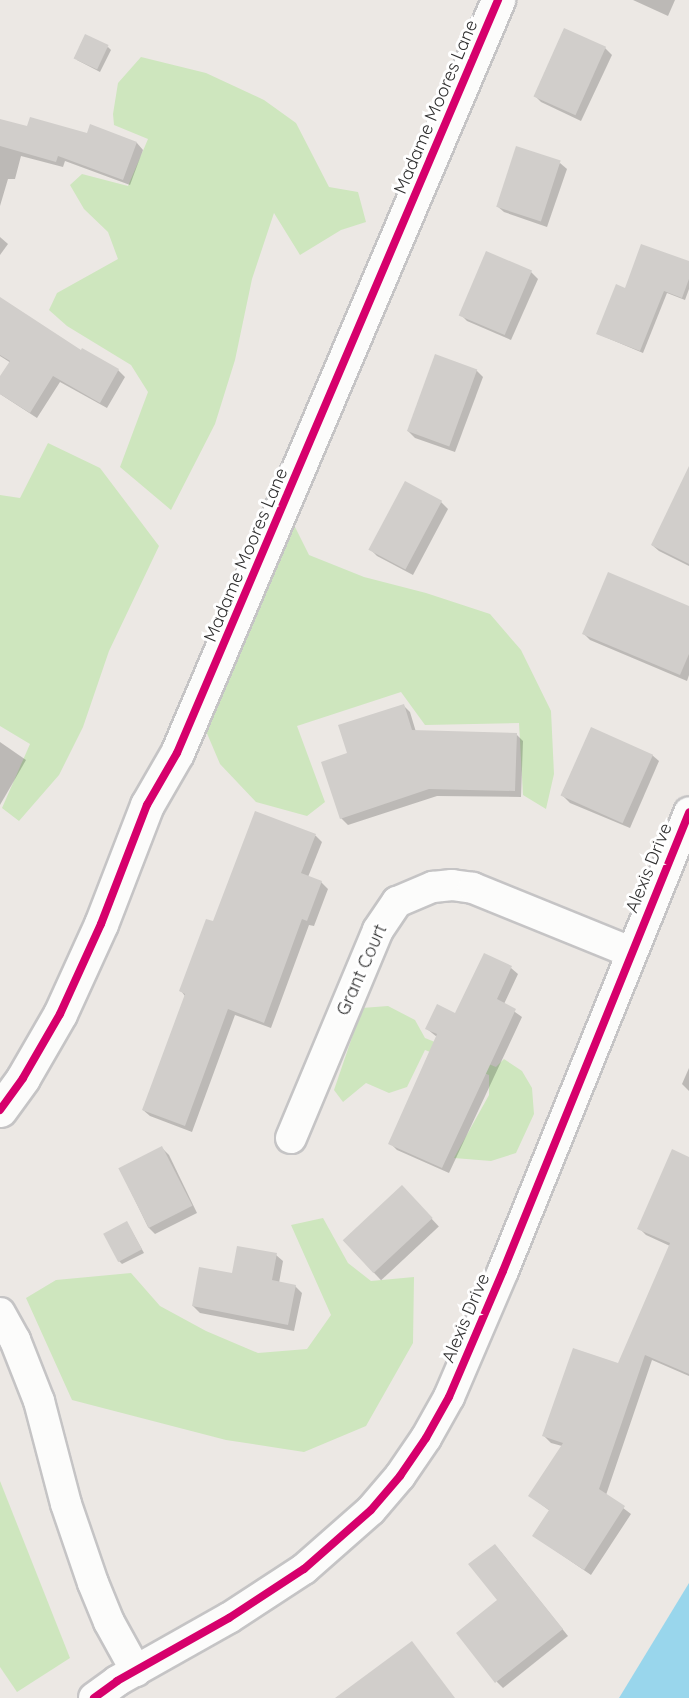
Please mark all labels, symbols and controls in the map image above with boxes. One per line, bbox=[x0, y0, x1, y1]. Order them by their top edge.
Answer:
street label: Madame Moores Lane bbox=[390, 17, 482, 197]
street label: Madame Moores Lane bbox=[200, 465, 292, 645]
street label: Alexis Drive bbox=[621, 820, 677, 916]
street label: Grant Court bbox=[332, 921, 392, 1019]
street label: Alexis Drive bbox=[438, 1270, 494, 1366]

